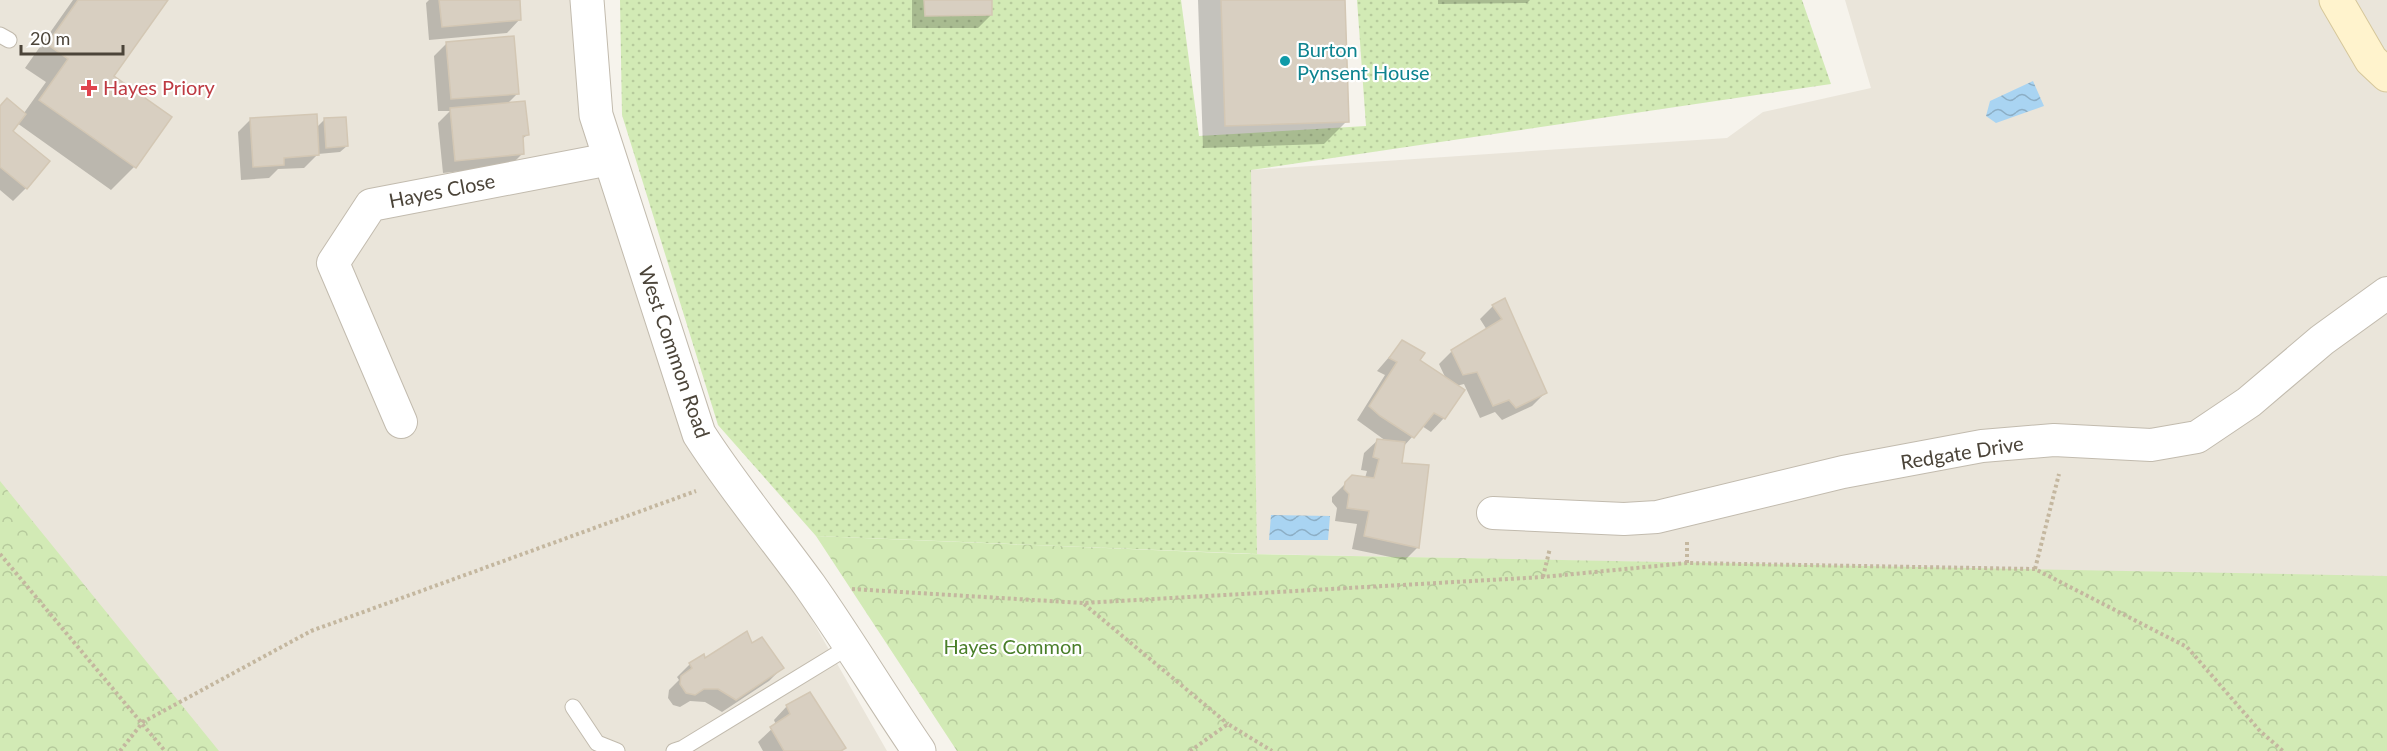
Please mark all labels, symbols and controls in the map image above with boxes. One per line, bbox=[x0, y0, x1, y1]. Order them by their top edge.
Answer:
scale bar bbox=[21, 18, 123, 56]
text: 20 m bbox=[30, 27, 70, 49]
place label: Burton Pynsent House bbox=[1297, 37, 1430, 84]
marker: Burton Pynsent House bbox=[1278, 54, 1292, 68]
place label: Hayes Priory bbox=[103, 75, 216, 99]
marker: Hayes Priory bbox=[80, 79, 98, 97]
street label: Hayes Close bbox=[387, 168, 497, 212]
street label: West Common Road bbox=[634, 262, 716, 441]
street label: Redgate Drive bbox=[1899, 430, 2025, 474]
park label: Hayes Common bbox=[944, 634, 1082, 658]

